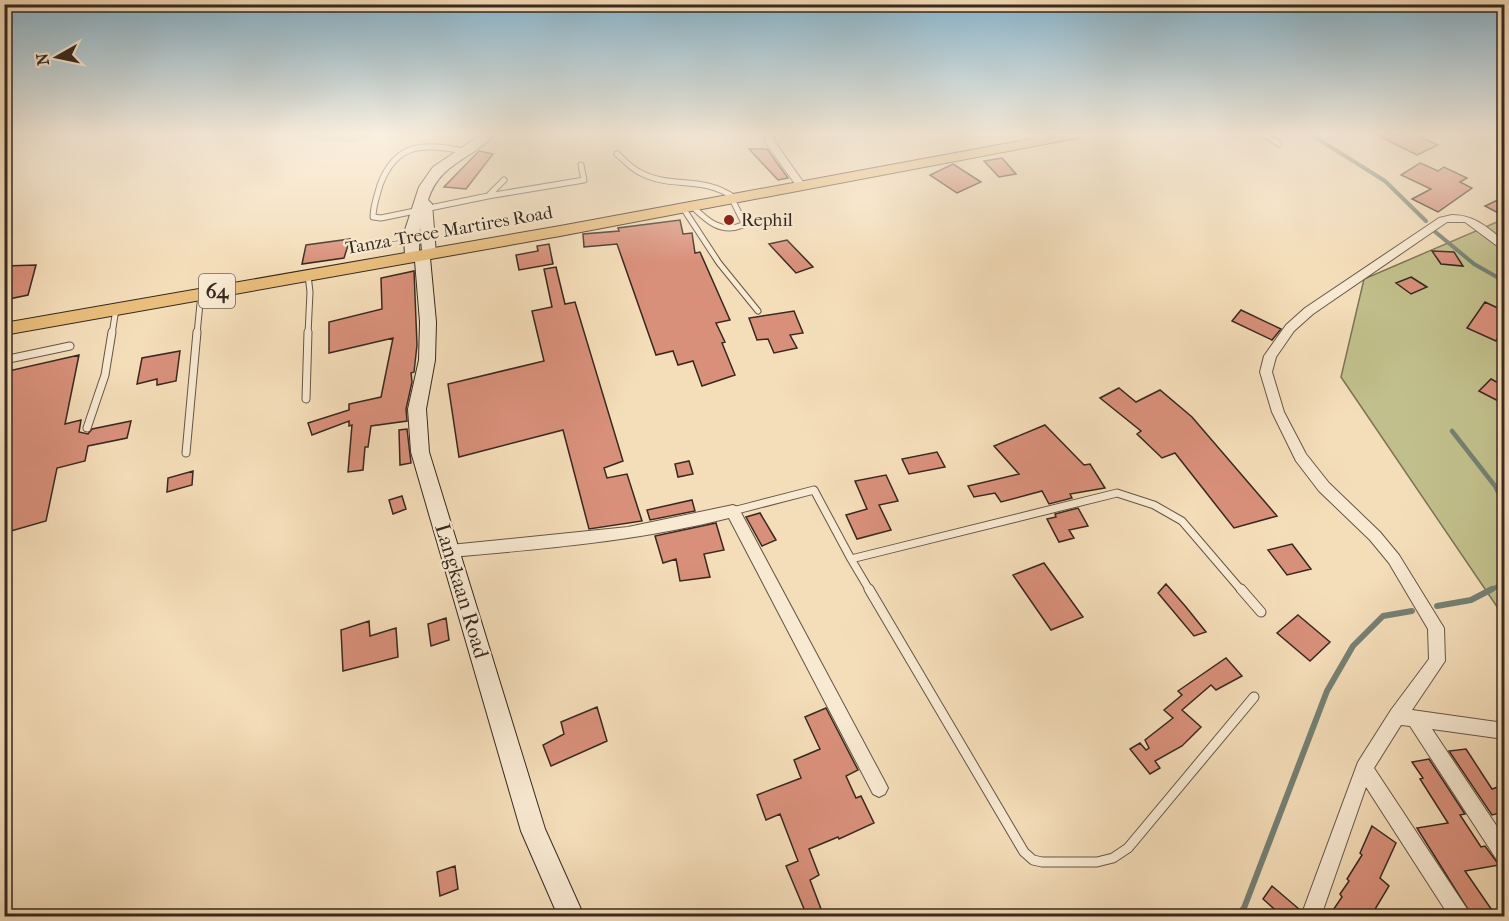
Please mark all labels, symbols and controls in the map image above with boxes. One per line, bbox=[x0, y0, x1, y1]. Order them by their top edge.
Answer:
north arrow bbox=[27, 27, 87, 87]
text: N bbox=[32, 51, 53, 67]
street label: Tanza-Trece Martires Road bbox=[344, 202, 554, 259]
place label: Rephil bbox=[741, 210, 793, 231]
marker: Rephil bbox=[722, 213, 736, 227]
road number: 64 bbox=[199, 274, 235, 308]
street label: Langkaan Road bbox=[430, 521, 494, 662]

